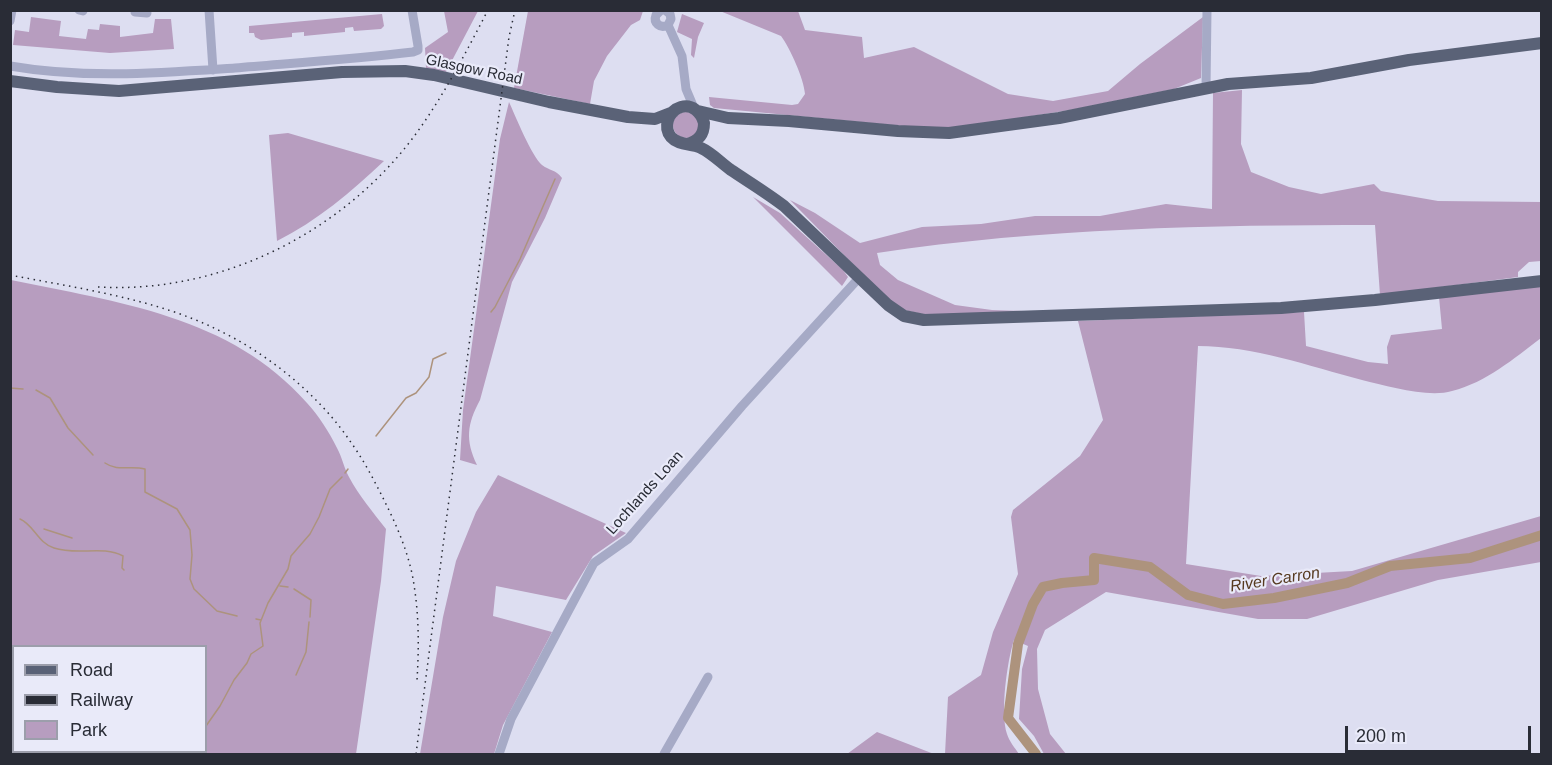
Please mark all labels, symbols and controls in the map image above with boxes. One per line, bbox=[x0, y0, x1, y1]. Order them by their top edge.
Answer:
street label: Glasgow Road bbox=[424, 51, 524, 89]
street label: Lochlands Loan bbox=[603, 448, 687, 538]
water label: River Carron bbox=[1229, 563, 1321, 597]
legend bbox=[12, 645, 207, 753]
text: Road bbox=[70, 660, 113, 680]
text: Railway bbox=[70, 690, 133, 710]
scale bar bbox=[1348, 714, 1534, 752]
text: Park bbox=[70, 720, 107, 740]
text: 200 m bbox=[1356, 726, 1406, 746]

